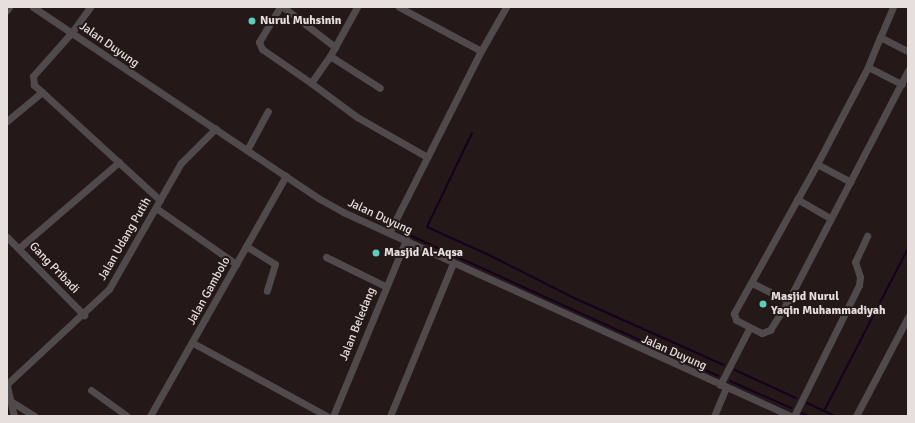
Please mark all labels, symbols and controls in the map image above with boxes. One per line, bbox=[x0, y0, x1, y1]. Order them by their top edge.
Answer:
place label: Nurul Muhsinin bbox=[260, 14, 341, 28]
marker: Nurul Muhsinin bbox=[247, 16, 257, 26]
street label: Jalan Duyung bbox=[76, 19, 142, 71]
street label: Jalan Udang Putih bbox=[95, 195, 155, 283]
street label: Jalan Duyung bbox=[346, 196, 414, 238]
street label: Gang Pribadi bbox=[26, 239, 82, 297]
place label: Masjid Al-Aqsa bbox=[384, 246, 463, 260]
marker: Masjid Al-Aqsa bbox=[371, 248, 381, 258]
street label: Jalan Gambolo bbox=[184, 254, 234, 328]
street label: Jalan Beledang bbox=[337, 285, 379, 363]
place label: Masjid Nurul Yaqin Muhammadiyah bbox=[771, 290, 885, 318]
marker: Masjid Nurul Yaqin Muhammadiyah bbox=[758, 299, 768, 309]
street label: Jalan Duyung bbox=[639, 332, 709, 374]

